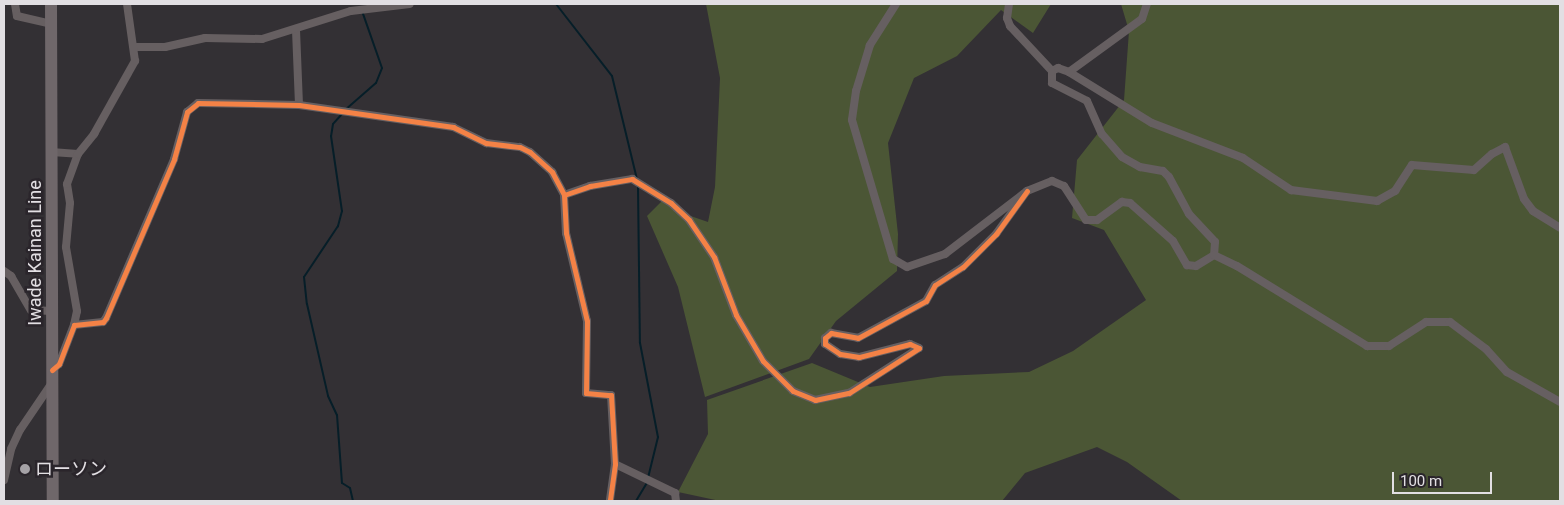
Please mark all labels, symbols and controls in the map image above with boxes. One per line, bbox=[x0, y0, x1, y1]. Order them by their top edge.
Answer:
street label: Iwade Kainan Line bbox=[24, 180, 46, 326]
place label: ローソン bbox=[35, 458, 107, 480]
scale bar bbox=[1394, 462, 1494, 494]
marker: ローソン bbox=[19, 463, 31, 475]
text: 100 m bbox=[1400, 472, 1442, 490]

